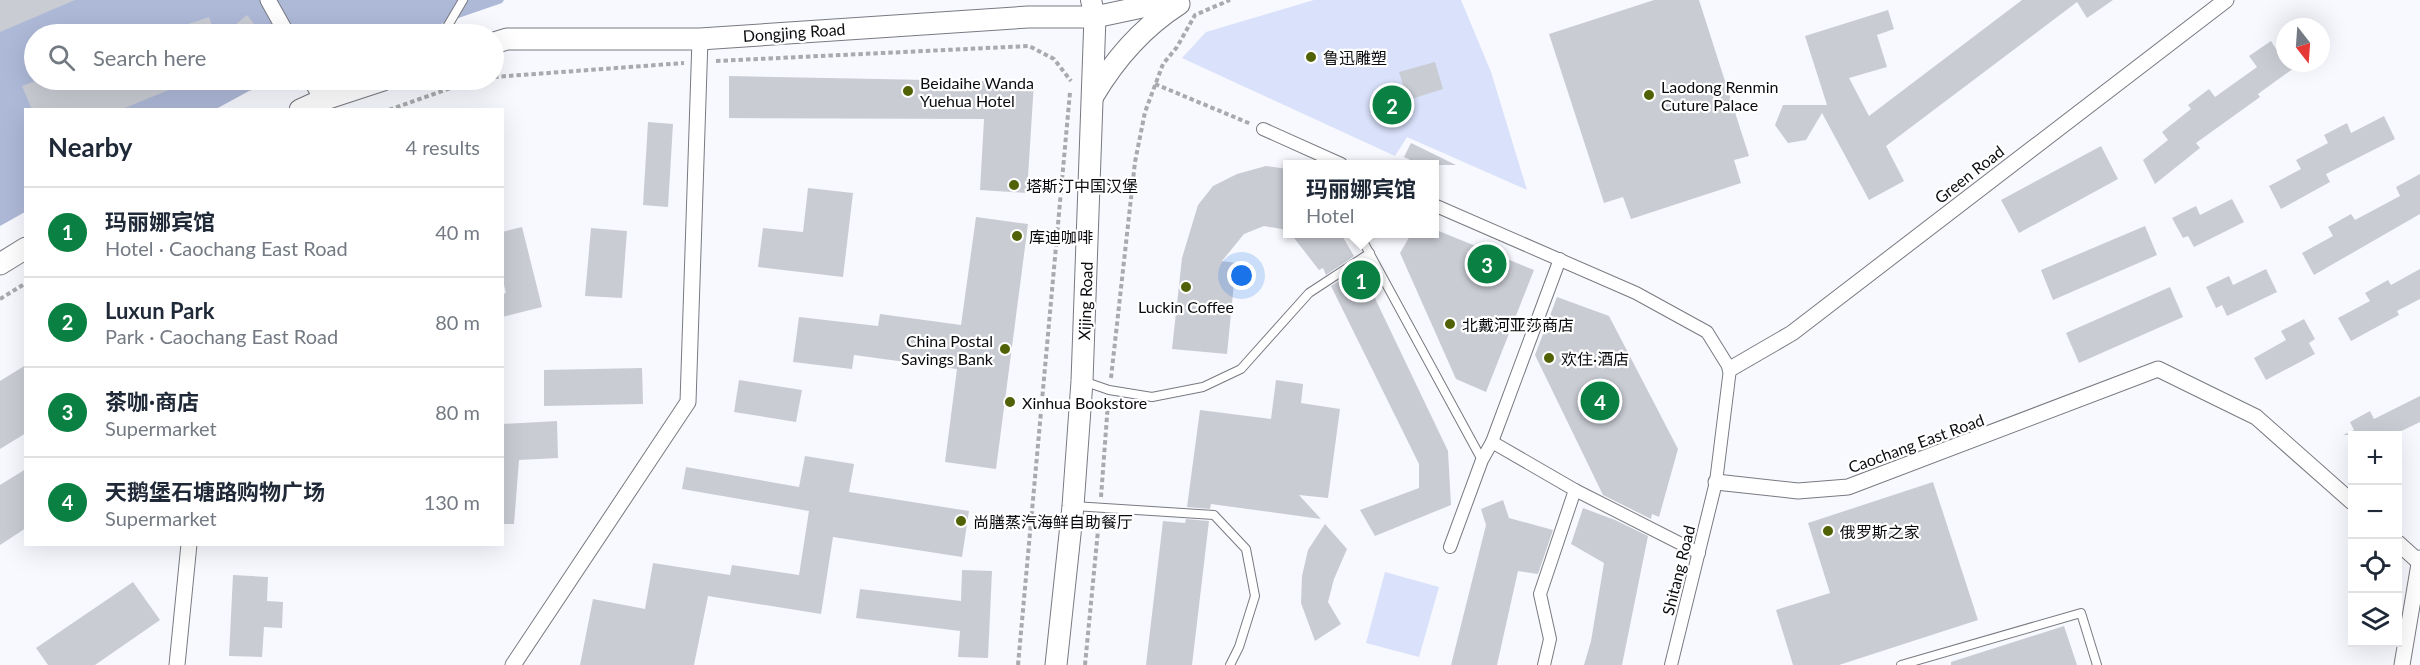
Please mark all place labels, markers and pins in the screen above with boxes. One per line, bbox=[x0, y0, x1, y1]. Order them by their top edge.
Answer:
place label: 鲁迅雕塑 bbox=[1323, 48, 1387, 67]
marker: 鲁迅雕塑 bbox=[1304, 50, 1318, 64]
place label: Beidaihe Wanda Yuehua Hotel bbox=[920, 73, 1034, 110]
place label: Laodong Renmin Cuture Palace bbox=[1661, 77, 1778, 114]
pin: 2 bbox=[1372, 82, 1412, 128]
marker: Beidaihe Wanda Yuehua Hotel bbox=[901, 84, 915, 98]
marker: Laodong Renmin Cuture Palace bbox=[1642, 88, 1656, 102]
place label: 塔斯汀中国汉堡 bbox=[1026, 176, 1138, 195]
marker: 塔斯汀中国汉堡 bbox=[1007, 178, 1021, 192]
place label: 库迪咖啡 bbox=[1029, 227, 1093, 246]
marker: 库迪咖啡 bbox=[1010, 229, 1024, 243]
pin: 3 bbox=[1468, 242, 1506, 286]
pin: 1 bbox=[1342, 258, 1380, 302]
marker: Luckin Coffee bbox=[1179, 280, 1193, 294]
place label: Luckin Coffee bbox=[1138, 297, 1234, 316]
place label: 北戴河亚莎商店 bbox=[1462, 315, 1574, 334]
marker: 北戴河亚莎商店 bbox=[1443, 317, 1457, 331]
place label: China Postal Savings Bank bbox=[901, 331, 994, 368]
marker: China Postal Savings Bank bbox=[998, 342, 1012, 356]
place label: 欢住·酒店 bbox=[1561, 349, 1629, 368]
marker: 欢住·酒店 bbox=[1542, 351, 1556, 365]
pin: 4 bbox=[1580, 378, 1620, 424]
place label: Xinhua Bookstore bbox=[1022, 393, 1147, 412]
marker: Xinhua Bookstore bbox=[1003, 395, 1017, 409]
place label: 尚膳蒸汽海鲜自助餐厅 bbox=[973, 512, 1133, 531]
marker: 尚膳蒸汽海鲜自助餐厅 bbox=[954, 514, 968, 528]
place label: 俄罗斯之家 bbox=[1840, 522, 1920, 541]
marker: 俄罗斯之家 bbox=[1821, 524, 1835, 538]

